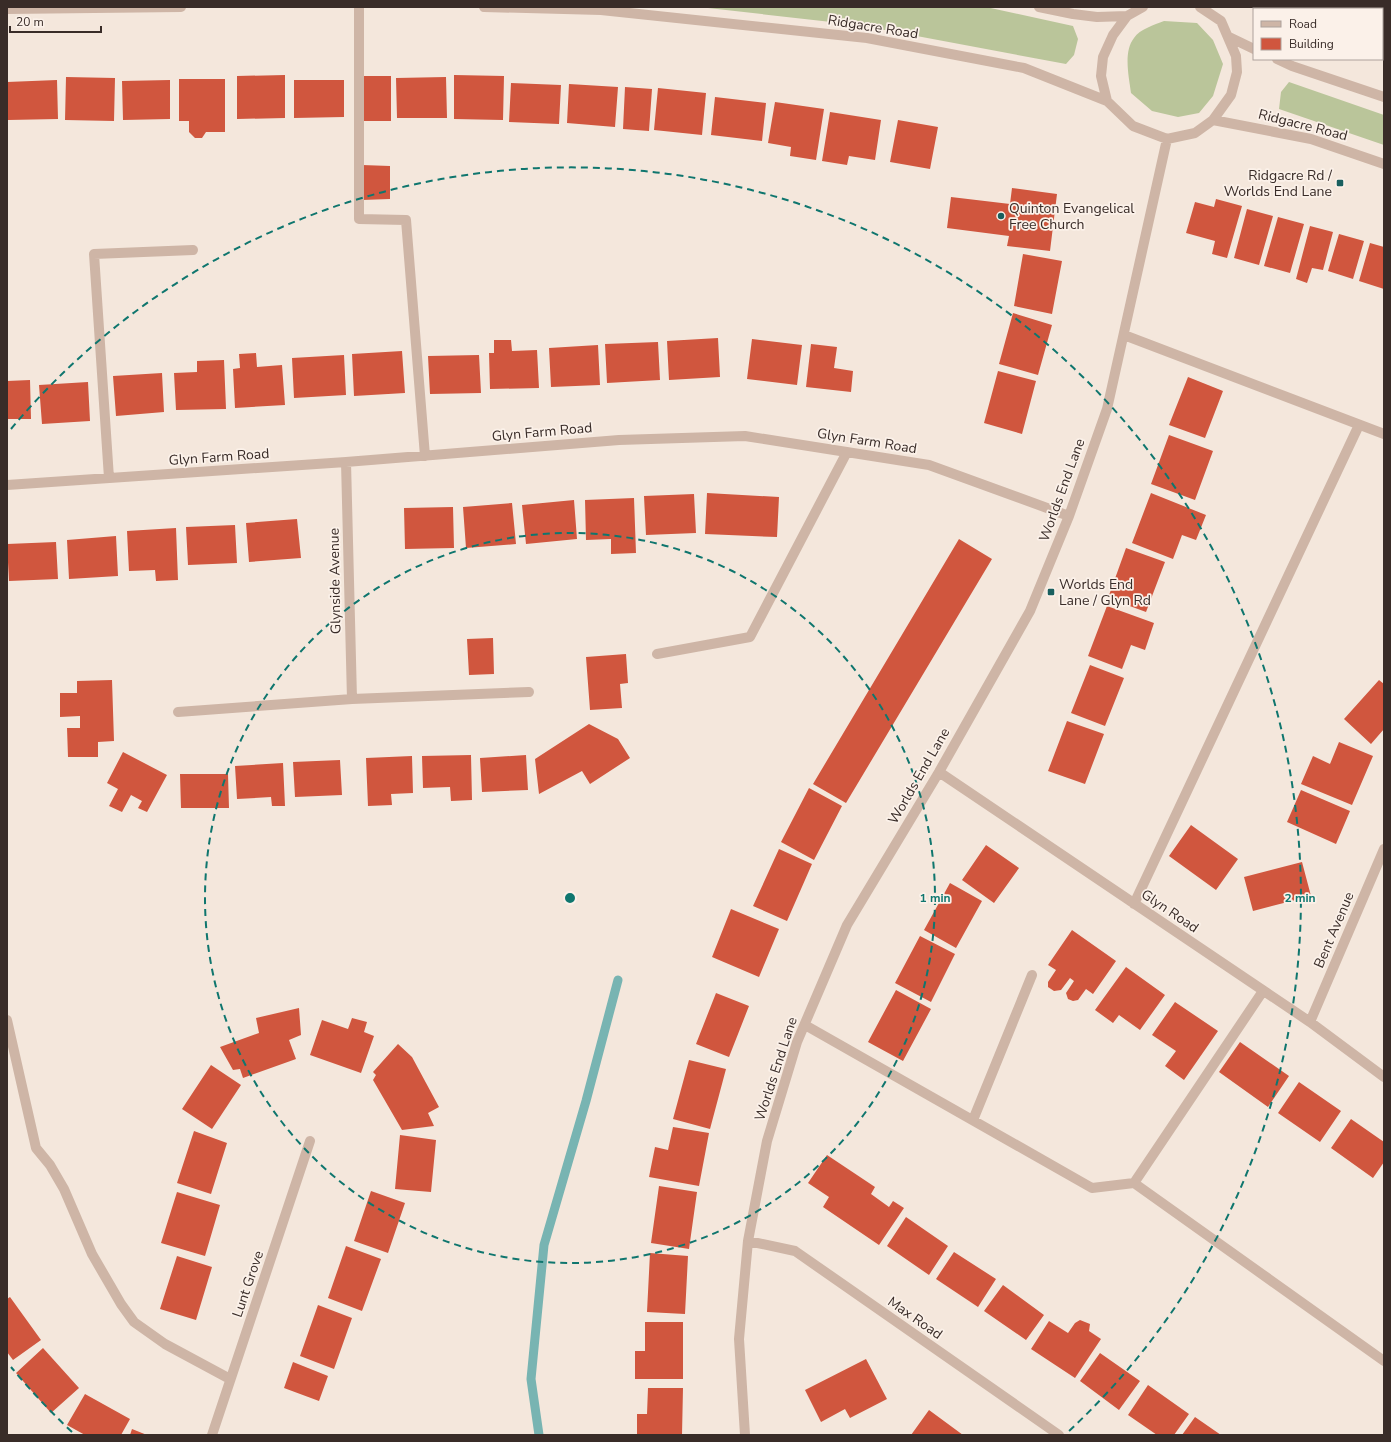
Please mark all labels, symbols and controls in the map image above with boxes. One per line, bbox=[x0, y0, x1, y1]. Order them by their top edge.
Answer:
scale bar bbox=[10, 8, 101, 34]
legend bbox=[1253, 8, 1383, 60]
street label: Ridgacre Road bbox=[826, 10, 920, 44]
text: 20 m bbox=[16, 14, 44, 30]
text: Road bbox=[1289, 16, 1317, 32]
text: Building bbox=[1289, 36, 1334, 52]
street label: Ridgacre Road bbox=[1256, 105, 1350, 145]
place label: Ridgacre Rd / Worlds End Lane bbox=[1224, 166, 1333, 201]
marker: Ridgacre Rd / Worlds End Lane bbox=[1335, 178, 1345, 188]
place label: Quinton Evangelical Free Church bbox=[1009, 199, 1135, 234]
marker: Quinton Evangelical Free Church bbox=[996, 211, 1006, 221]
street label: Glyn Farm Road bbox=[491, 418, 593, 446]
street label: Glyn Farm Road bbox=[816, 424, 918, 458]
street label: Worlds End Lane bbox=[1035, 436, 1089, 544]
street label: Glyn Farm Road bbox=[168, 444, 270, 470]
street label: Glynside Avenue bbox=[325, 528, 345, 634]
place label: Worlds End Lane / Glyn Rd bbox=[1059, 575, 1151, 610]
marker: Worlds End Lane / Glyn Rd bbox=[1046, 587, 1056, 597]
street label: Worlds End Lane bbox=[884, 724, 954, 828]
street label: Glyn Road bbox=[1138, 885, 1202, 937]
street label: Bent Avenue bbox=[1309, 889, 1359, 971]
text: 1 min bbox=[919, 890, 951, 906]
text: 2 min bbox=[1284, 890, 1316, 906]
centre of rings bbox=[563, 891, 577, 905]
street label: Worlds End Lane bbox=[750, 1015, 802, 1123]
street label: Lunt Grove bbox=[228, 1248, 268, 1320]
street label: Max Road bbox=[884, 1292, 946, 1344]

